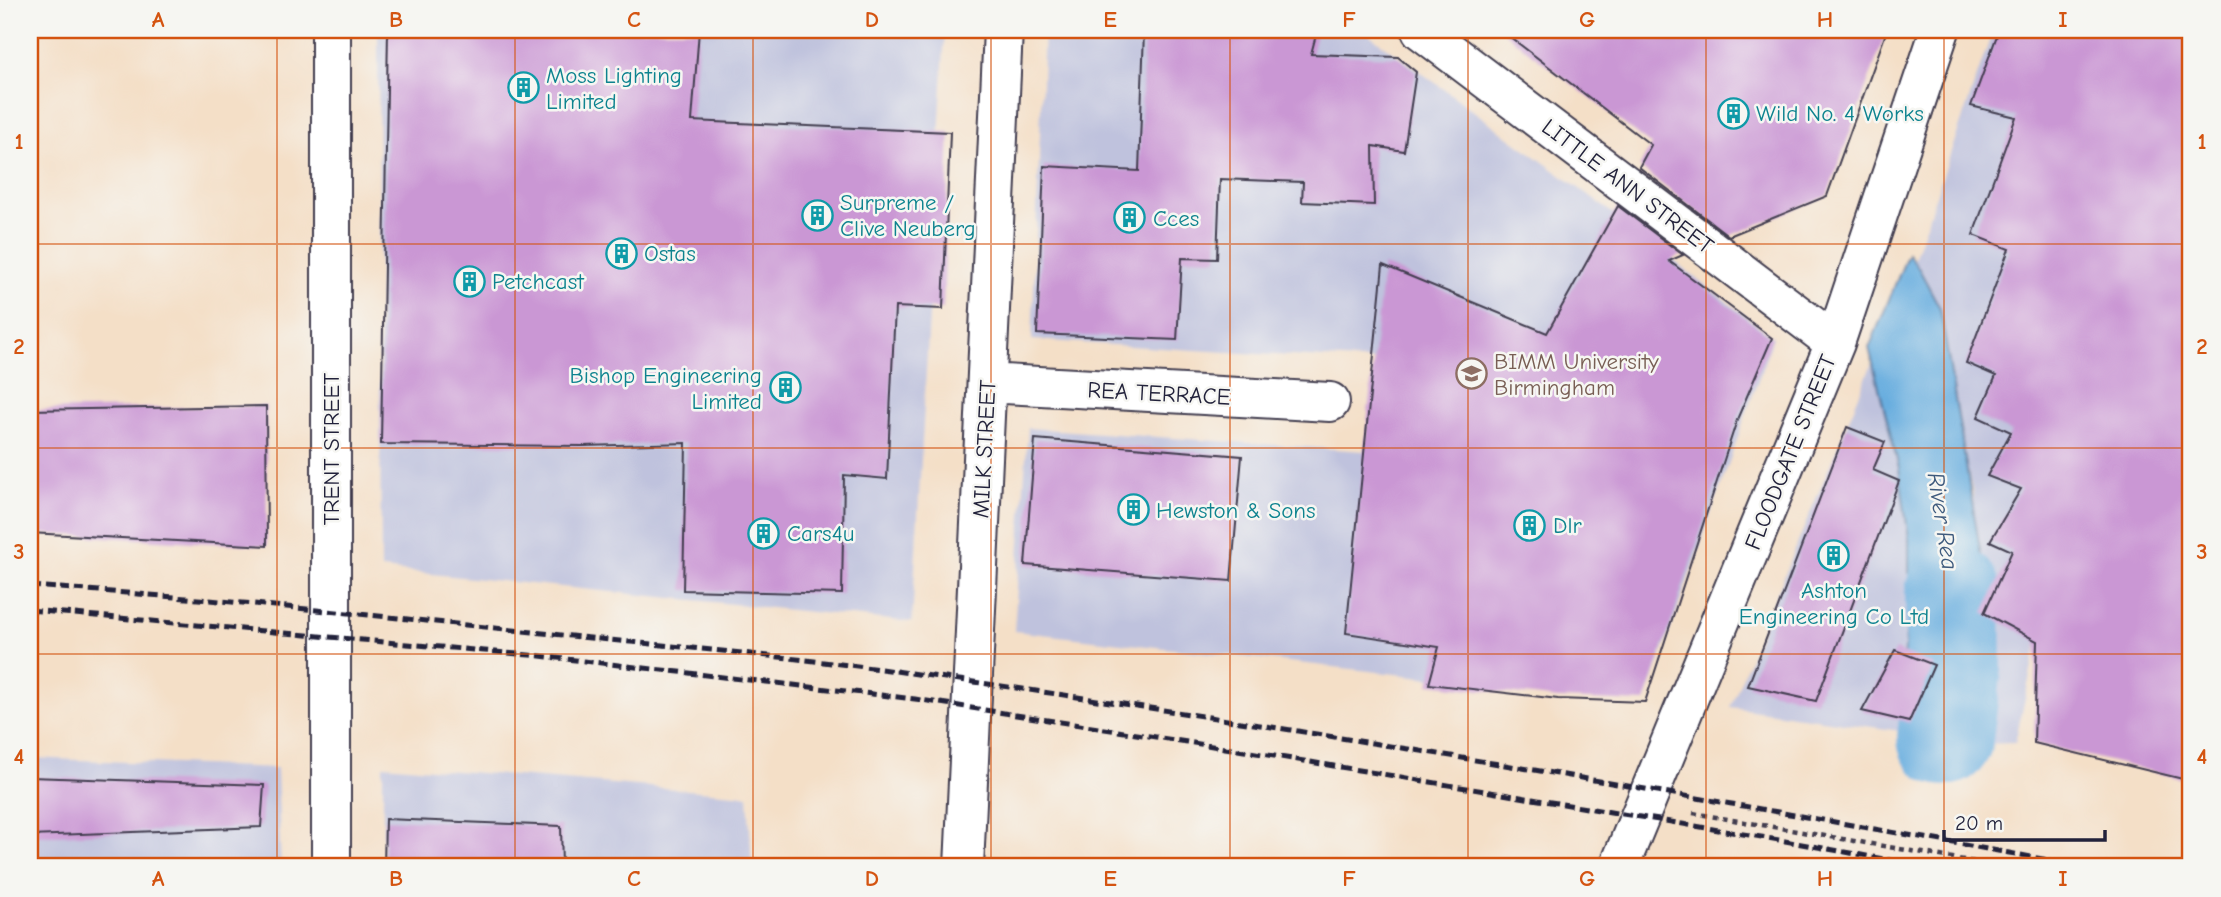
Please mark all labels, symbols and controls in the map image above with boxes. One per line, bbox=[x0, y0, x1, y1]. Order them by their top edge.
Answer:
text: A bbox=[152, 6, 165, 33]
text: B bbox=[389, 6, 403, 33]
text: C bbox=[627, 6, 641, 33]
text: D bbox=[865, 6, 879, 33]
text: E bbox=[1103, 6, 1117, 33]
text: F bbox=[1342, 6, 1356, 33]
text: G bbox=[1579, 6, 1595, 33]
text: H bbox=[1817, 6, 1833, 33]
text: I bbox=[2058, 6, 2068, 33]
place label: Moss Lighting Limited bbox=[546, 62, 682, 115]
building icon: Moss Lighting Limited bbox=[506, 71, 540, 105]
building icon: Wild No. 4 Works bbox=[1716, 96, 1750, 130]
place label: Wild No. 4 Works bbox=[1756, 100, 1924, 127]
street label: LITTLE ANN STREET bbox=[1537, 113, 1719, 260]
text: 1 bbox=[14, 128, 24, 155]
text: 1 bbox=[2197, 128, 2207, 155]
place label: Surpreme / Clive Neuberg bbox=[840, 189, 976, 242]
building icon: Surpreme / Clive Neuberg bbox=[800, 198, 834, 232]
building icon: Cces bbox=[1113, 201, 1147, 235]
place label: Cces bbox=[1153, 205, 1199, 232]
building icon: Ostas bbox=[604, 236, 638, 270]
place label: Ostas bbox=[644, 240, 696, 267]
building icon: Petchcast bbox=[452, 264, 486, 298]
place label: Petchcast bbox=[492, 268, 585, 295]
text: 2 bbox=[13, 333, 25, 360]
text: 2 bbox=[2196, 333, 2208, 360]
place label: BIMM University Birmingham bbox=[1494, 348, 1660, 401]
street label: FLOODGATE STREET bbox=[1739, 351, 1842, 554]
school or university icon: BIMM University Birmingham bbox=[1454, 357, 1488, 391]
place label: Bishop Engineering Limited bbox=[570, 362, 762, 415]
building icon: Bishop Engineering Limited bbox=[768, 371, 802, 405]
street label: TRENT STREET bbox=[318, 373, 345, 525]
street label: REA TERRACE bbox=[1087, 376, 1231, 411]
street label: MILK STREET bbox=[967, 379, 1002, 519]
water label: River Rea bbox=[1922, 470, 1964, 572]
building icon: Hewston & Sons bbox=[1116, 493, 1150, 527]
place label: Hewston & Sons bbox=[1156, 497, 1316, 524]
building icon: Dlr bbox=[1513, 508, 1547, 542]
place label: Dlr bbox=[1553, 512, 1583, 539]
building icon: Cars4u bbox=[747, 516, 781, 550]
place label: Cars4u bbox=[787, 520, 855, 547]
text: 3 bbox=[13, 538, 25, 565]
text: 3 bbox=[2196, 538, 2208, 565]
building icon: Ashton Engineering Co Ltd bbox=[1817, 539, 1851, 573]
place label: Ashton Engineering Co Ltd bbox=[1739, 577, 1929, 630]
text: 4 bbox=[14, 743, 25, 770]
text: 4 bbox=[2197, 743, 2208, 770]
scale bar bbox=[1944, 799, 2106, 843]
text: 20 m bbox=[1955, 811, 2003, 835]
text: A bbox=[152, 865, 165, 892]
text: B bbox=[389, 865, 403, 892]
text: C bbox=[627, 865, 641, 892]
text: D bbox=[865, 865, 879, 892]
text: E bbox=[1103, 865, 1117, 892]
text: F bbox=[1342, 865, 1356, 892]
text: G bbox=[1579, 865, 1595, 892]
text: H bbox=[1817, 865, 1833, 892]
text: I bbox=[2058, 865, 2068, 892]

